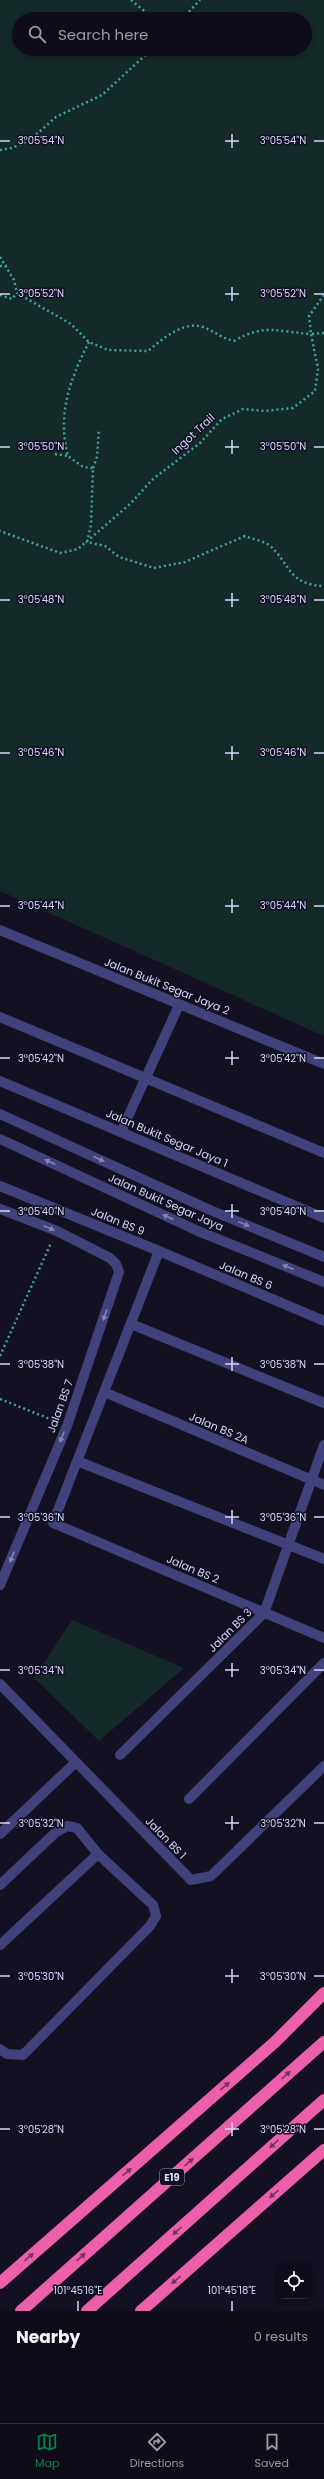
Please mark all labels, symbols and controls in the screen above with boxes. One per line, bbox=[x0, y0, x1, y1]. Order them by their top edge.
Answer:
search box bbox=[12, 12, 312, 56]
icon: search bbox=[26, 23, 48, 45]
text: Search here bbox=[58, 24, 148, 45]
text: 3°05'54"N bbox=[18, 133, 64, 148]
text: 3°05'54"N bbox=[260, 133, 306, 148]
text: 3°05'52"N bbox=[18, 286, 64, 301]
text: 3°05'52"N bbox=[260, 286, 306, 301]
street label: Ingot Trail bbox=[168, 410, 218, 458]
text: 3°05'50"N bbox=[18, 439, 64, 454]
text: 3°05'50"N bbox=[260, 439, 306, 454]
text: 3°05'48"N bbox=[18, 592, 64, 607]
text: 3°05'48"N bbox=[260, 592, 306, 607]
text: 3°05'46"N bbox=[18, 745, 64, 760]
text: 3°05'46"N bbox=[260, 745, 306, 760]
text: 3°05'44"N bbox=[18, 898, 64, 913]
text: 3°05'44"N bbox=[260, 898, 306, 913]
street label: Jalan Bukit Segar Jaya 2 bbox=[102, 954, 232, 1018]
text: 3°05'42"N bbox=[18, 1051, 64, 1066]
text: 3°05'42"N bbox=[260, 1051, 306, 1066]
street label: Jalan Bukit Segar Jaya 1 bbox=[104, 1105, 230, 1171]
one-way arrow bbox=[94, 1157, 106, 1163]
one-way arrow bbox=[45, 1159, 56, 1165]
street label: Jalan Bukit Segar Jaya bbox=[106, 1169, 226, 1235]
street label: Jalan BS 9 bbox=[89, 1203, 147, 1239]
text: 3°05'40"N bbox=[18, 1204, 64, 1219]
text: 3°05'40"N bbox=[260, 1204, 306, 1219]
one-way arrow bbox=[162, 1214, 174, 1220]
one-way arrow bbox=[238, 1221, 250, 1227]
one-way arrow bbox=[44, 1226, 56, 1232]
street label: Jalan BS 6 bbox=[217, 1257, 275, 1293]
one-way arrow bbox=[281, 1264, 293, 1270]
one-way arrow bbox=[102, 1309, 108, 1321]
text: 3°05'38"N bbox=[18, 1357, 64, 1372]
text: 3°05'38"N bbox=[260, 1357, 306, 1372]
street label: Jalan BS 7 bbox=[43, 1377, 77, 1435]
street label: Jalan BS 2A bbox=[187, 1408, 252, 1448]
one-way arrow bbox=[59, 1432, 65, 1443]
text: 3°05'36"N bbox=[18, 1510, 64, 1525]
text: 3°05'36"N bbox=[260, 1510, 306, 1525]
street label: Jalan BS 2 bbox=[164, 1551, 222, 1587]
one-way arrow bbox=[8, 1552, 14, 1564]
street label: Jalan BS 3 bbox=[205, 1605, 255, 1655]
text: 3°05'34"N bbox=[18, 1663, 64, 1678]
text: 3°05'34"N bbox=[260, 1663, 306, 1678]
street label: Jalan BS 1 bbox=[142, 1813, 190, 1863]
text: 3°05'32"N bbox=[18, 1816, 64, 1831]
text: 3°05'32"N bbox=[260, 1816, 306, 1831]
text: 3°05'30"N bbox=[18, 1969, 64, 1984]
text: 3°05'30"N bbox=[260, 1969, 306, 1984]
one-way arrow bbox=[281, 2071, 292, 2080]
one-way arrow bbox=[220, 2081, 230, 2091]
text: 3°05'28"N bbox=[18, 2122, 64, 2137]
text: 3°05'28"N bbox=[260, 2122, 306, 2137]
one-way arrow bbox=[269, 2140, 279, 2149]
one-way arrow bbox=[184, 2157, 194, 2166]
one-way arrow bbox=[122, 2167, 132, 2176]
road number: E19 bbox=[160, 2169, 184, 2185]
one-way arrow bbox=[269, 2190, 279, 2199]
one-way arrow bbox=[172, 2226, 182, 2235]
one-way arrow bbox=[24, 2253, 35, 2262]
one-way arrow bbox=[76, 2253, 87, 2262]
map controls bbox=[276, 2263, 312, 2299]
button: locate bbox=[276, 2263, 312, 2299]
one-way arrow bbox=[171, 2276, 182, 2285]
text: 101°45'16"E bbox=[54, 2283, 102, 2298]
text: 101°45'18"E bbox=[208, 2283, 256, 2298]
text: Nearby bbox=[16, 2325, 80, 2349]
text: 0 results bbox=[254, 2327, 308, 2346]
tab: Map bbox=[35, 2431, 59, 2472]
tab: Directions bbox=[130, 2431, 184, 2472]
tab: Saved bbox=[255, 2431, 289, 2472]

